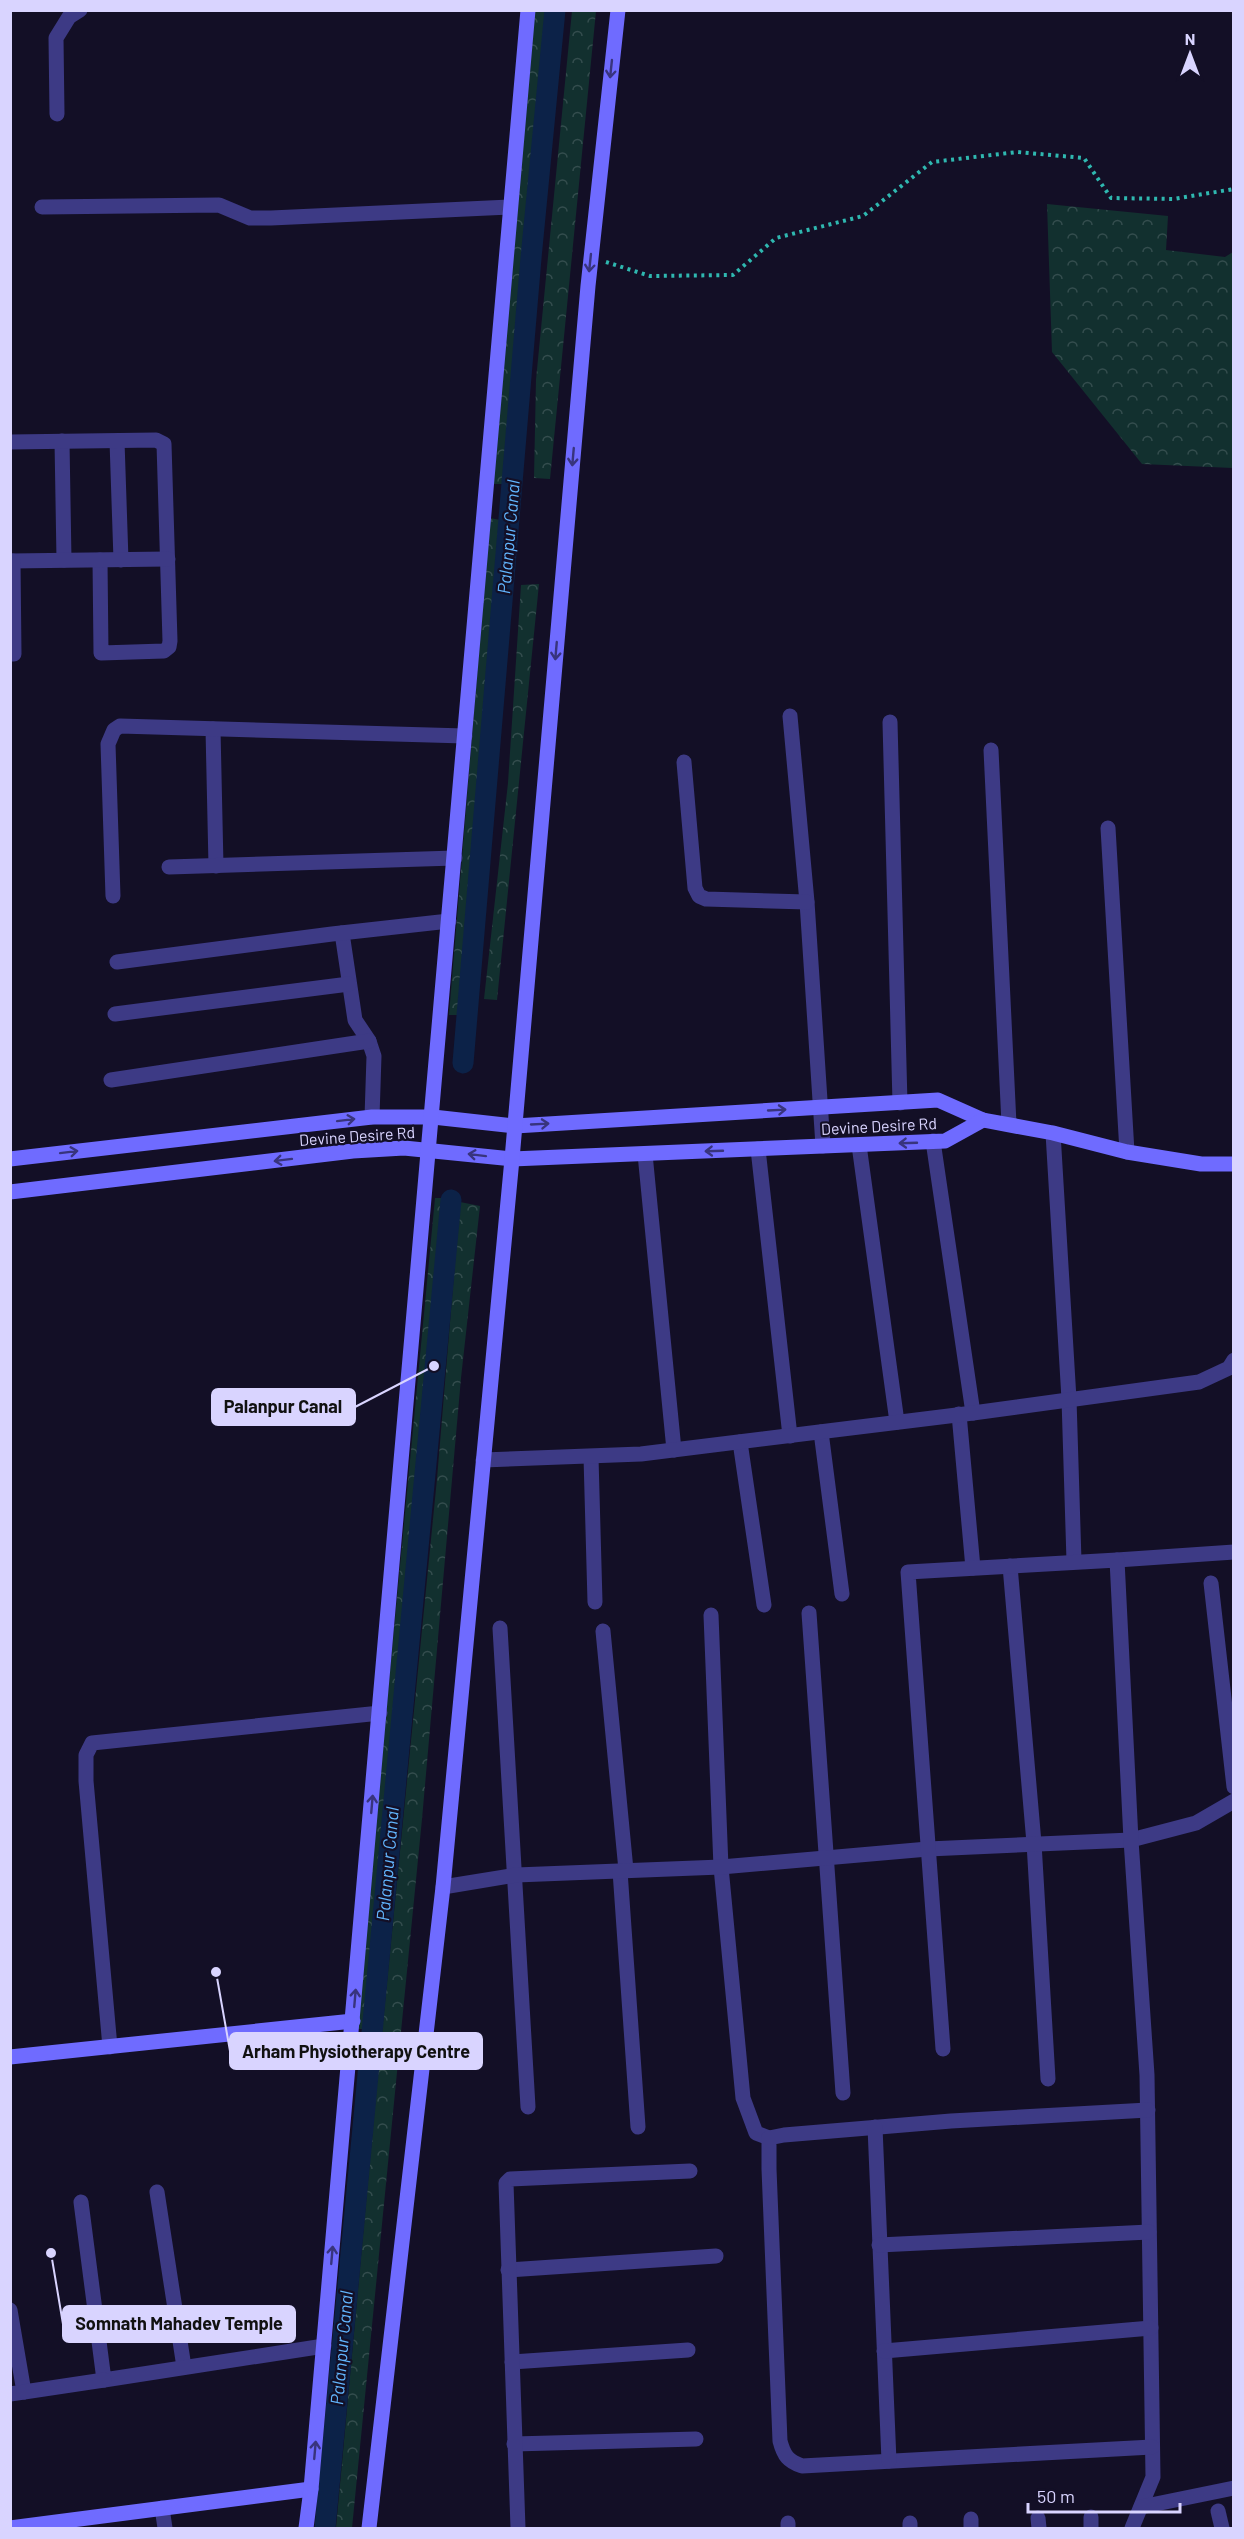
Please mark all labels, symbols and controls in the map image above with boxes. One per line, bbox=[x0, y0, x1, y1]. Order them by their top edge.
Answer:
north arrow bbox=[1160, 24, 1220, 84]
text: N bbox=[1185, 29, 1195, 48]
one-way arrow bbox=[605, 58, 616, 78]
one-way arrow bbox=[584, 252, 595, 272]
one-way arrow bbox=[567, 446, 578, 466]
water label: Palanpur Canal bbox=[492, 479, 524, 595]
one-way arrow bbox=[550, 641, 561, 660]
one-way arrow bbox=[766, 1104, 786, 1115]
street label: Devine Desire Rd bbox=[820, 1113, 937, 1138]
one-way arrow bbox=[335, 1114, 355, 1125]
one-way arrow bbox=[530, 1119, 549, 1130]
street label: Devine Desire Rd bbox=[298, 1122, 416, 1149]
one-way arrow bbox=[899, 1137, 919, 1148]
one-way arrow bbox=[704, 1145, 724, 1156]
one-way arrow bbox=[58, 1146, 78, 1157]
one-way arrow bbox=[468, 1149, 487, 1160]
one-way arrow bbox=[273, 1154, 293, 1165]
callout: Palanpur Canal bbox=[212, 1389, 355, 1425]
text: Palanpur Canal bbox=[224, 1395, 342, 1417]
one-way arrow bbox=[367, 1795, 378, 1815]
water label: Palanpur Canal bbox=[371, 1806, 403, 1922]
one-way arrow bbox=[350, 1989, 361, 2009]
callout: Arham Physiotherapy Centre bbox=[230, 2033, 482, 2069]
text: Arham Physiotherapy Centre bbox=[242, 2040, 470, 2062]
one-way arrow bbox=[327, 2246, 338, 2266]
water label: Palanpur Canal bbox=[325, 2290, 357, 2406]
callout: Somnath Mahadev Temple bbox=[63, 2306, 295, 2342]
text: Somnath Mahadev Temple bbox=[75, 2312, 283, 2334]
one-way arrow bbox=[310, 2440, 321, 2460]
scale bar bbox=[1028, 2476, 1180, 2514]
text: 50 m bbox=[1037, 2485, 1075, 2507]

